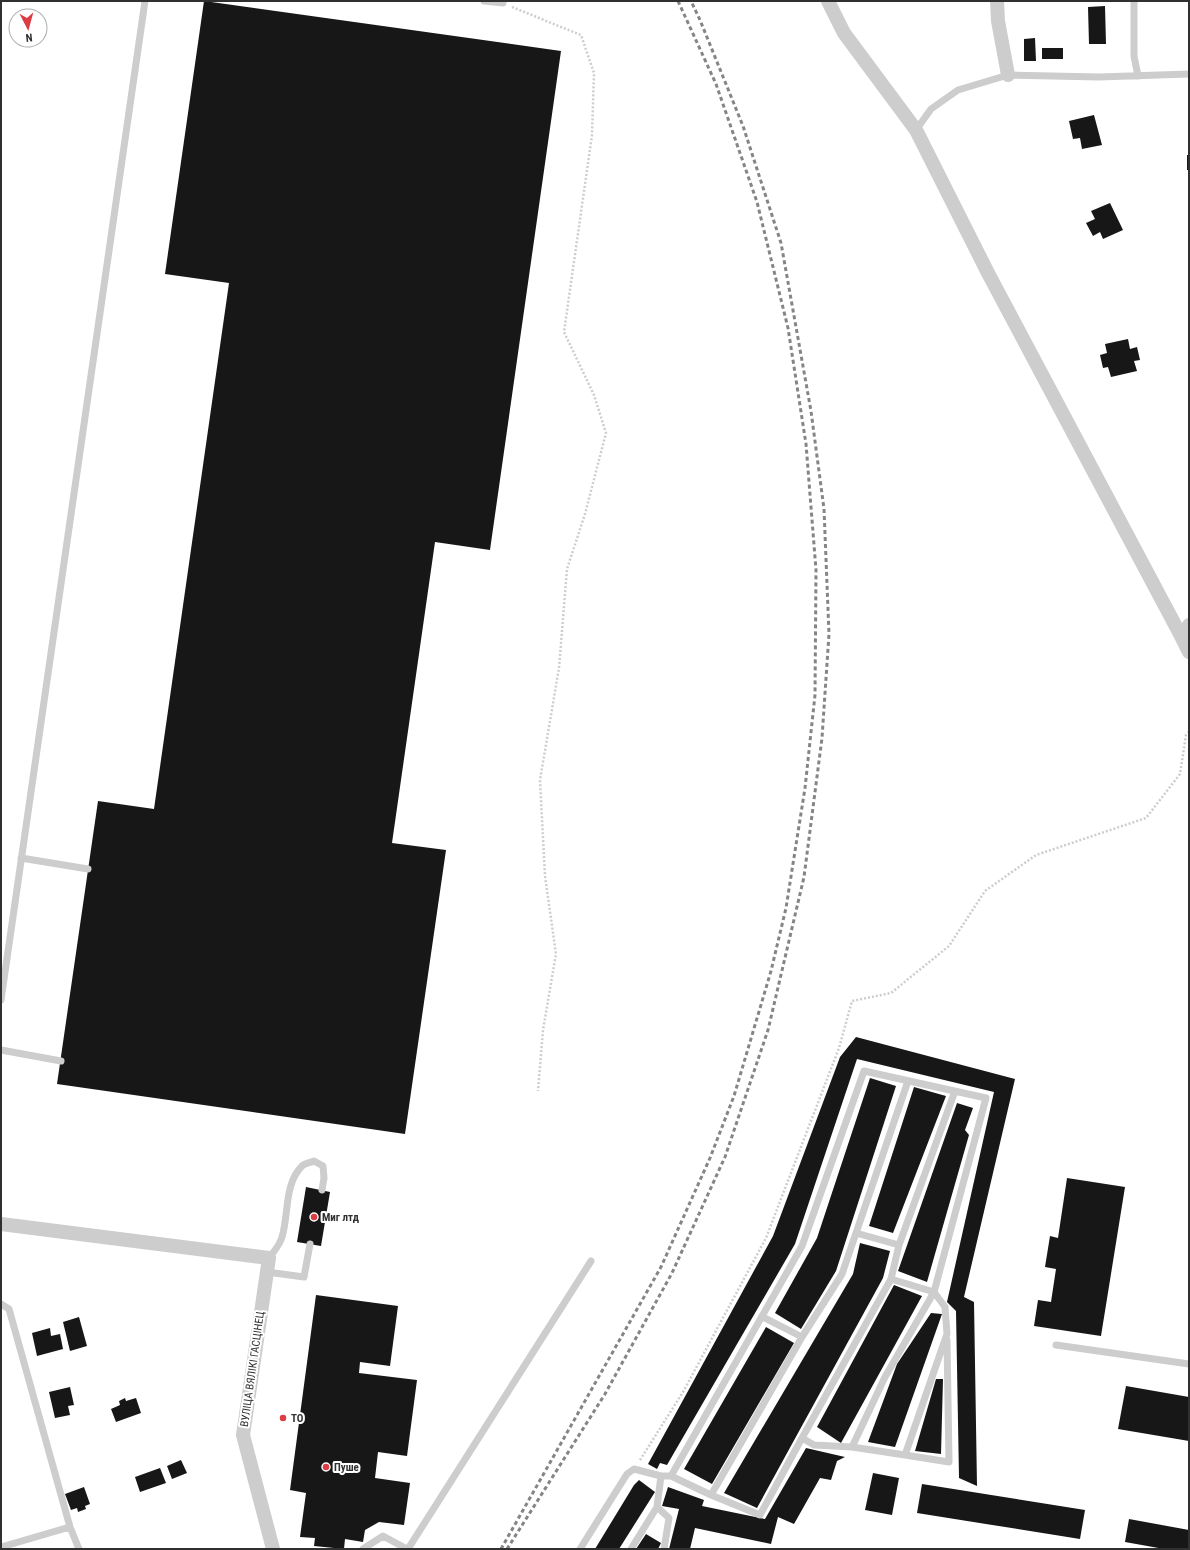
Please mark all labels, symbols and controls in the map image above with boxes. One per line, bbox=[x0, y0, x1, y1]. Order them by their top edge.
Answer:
north arrow bbox=[8, 8, 48, 48]
text: N bbox=[25, 31, 33, 44]
place label: Миг лтд bbox=[322, 1211, 359, 1224]
marker: Миг лтд bbox=[309, 1212, 319, 1222]
street label: ВУЛІЦА ВЯЛІКІ ГАСЦІНЕЦ bbox=[238, 1311, 267, 1428]
place label: ТО bbox=[291, 1412, 304, 1425]
marker: ТО bbox=[278, 1413, 288, 1423]
place label: Пуше bbox=[334, 1461, 359, 1474]
marker: Пуше bbox=[321, 1462, 331, 1472]

